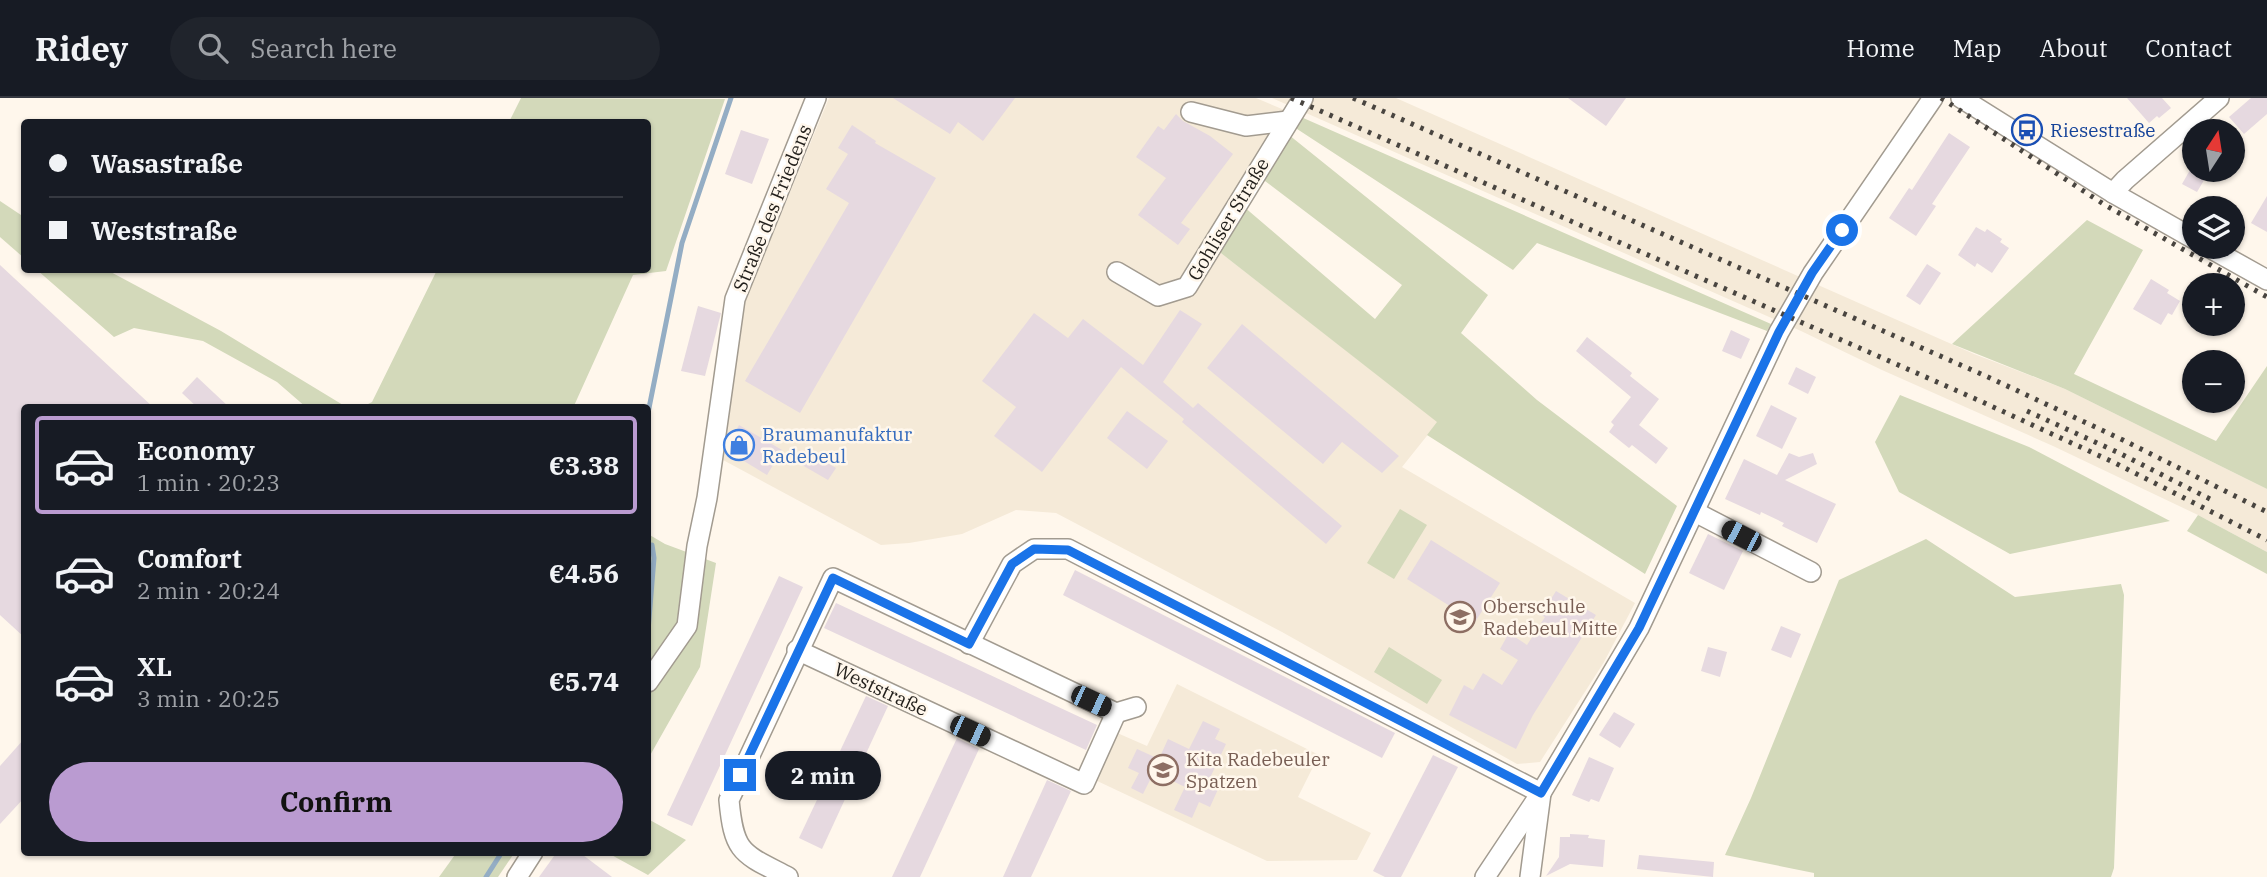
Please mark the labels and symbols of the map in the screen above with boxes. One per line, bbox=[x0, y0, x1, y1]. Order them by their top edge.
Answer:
bus stop icon: Riesestraße bbox=[2010, 113, 2044, 147]
place label: Riesestraße bbox=[2050, 118, 2155, 142]
north arrow bbox=[2182, 119, 2245, 182]
street label: Straße des Friedens bbox=[727, 121, 817, 295]
street label: Gohliser Straße bbox=[1182, 153, 1274, 285]
route start bbox=[1826, 214, 1858, 246]
place label: Braumanufaktur Radebeul bbox=[762, 422, 913, 468]
shop icon: Braumanufaktur Radebeul bbox=[722, 428, 756, 462]
car bbox=[1718, 517, 1765, 555]
place label: Oberschule Radebeul Mitte bbox=[1483, 594, 1617, 640]
school or university icon: Oberschule Radebeul Mitte bbox=[1443, 600, 1477, 634]
street label: Weststraße bbox=[830, 657, 932, 721]
car bbox=[1068, 683, 1115, 719]
car bbox=[947, 713, 994, 749]
place label: Kita Radebeuler Spatzen bbox=[1186, 747, 1330, 793]
callout: 2 min bbox=[764, 750, 880, 800]
school or university icon: Kita Radebeuler Spatzen bbox=[1146, 753, 1180, 787]
route end bbox=[724, 759, 756, 791]

